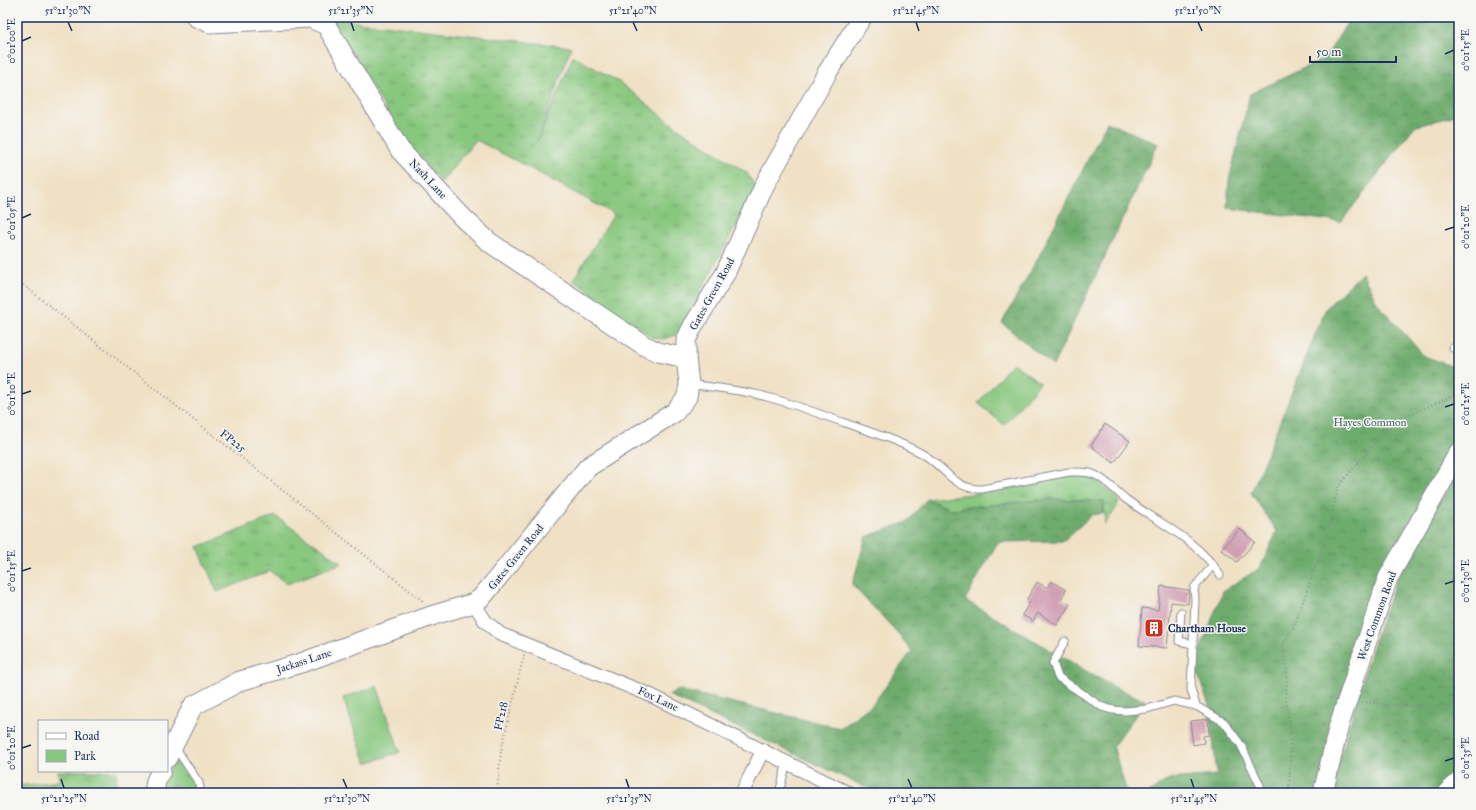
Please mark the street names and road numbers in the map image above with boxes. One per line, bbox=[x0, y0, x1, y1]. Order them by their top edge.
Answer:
street label: Nash Lane bbox=[406, 156, 450, 202]
street label: Gates Green Road bbox=[687, 255, 737, 332]
street label: FP225 bbox=[217, 427, 249, 455]
street label: Gates Green Road bbox=[486, 521, 547, 592]
street label: West Common Road bbox=[1355, 569, 1399, 662]
street label: Jackass Lane bbox=[274, 646, 334, 677]
street label: Fox Lane bbox=[636, 684, 681, 714]
street label: FP218 bbox=[491, 700, 511, 732]

